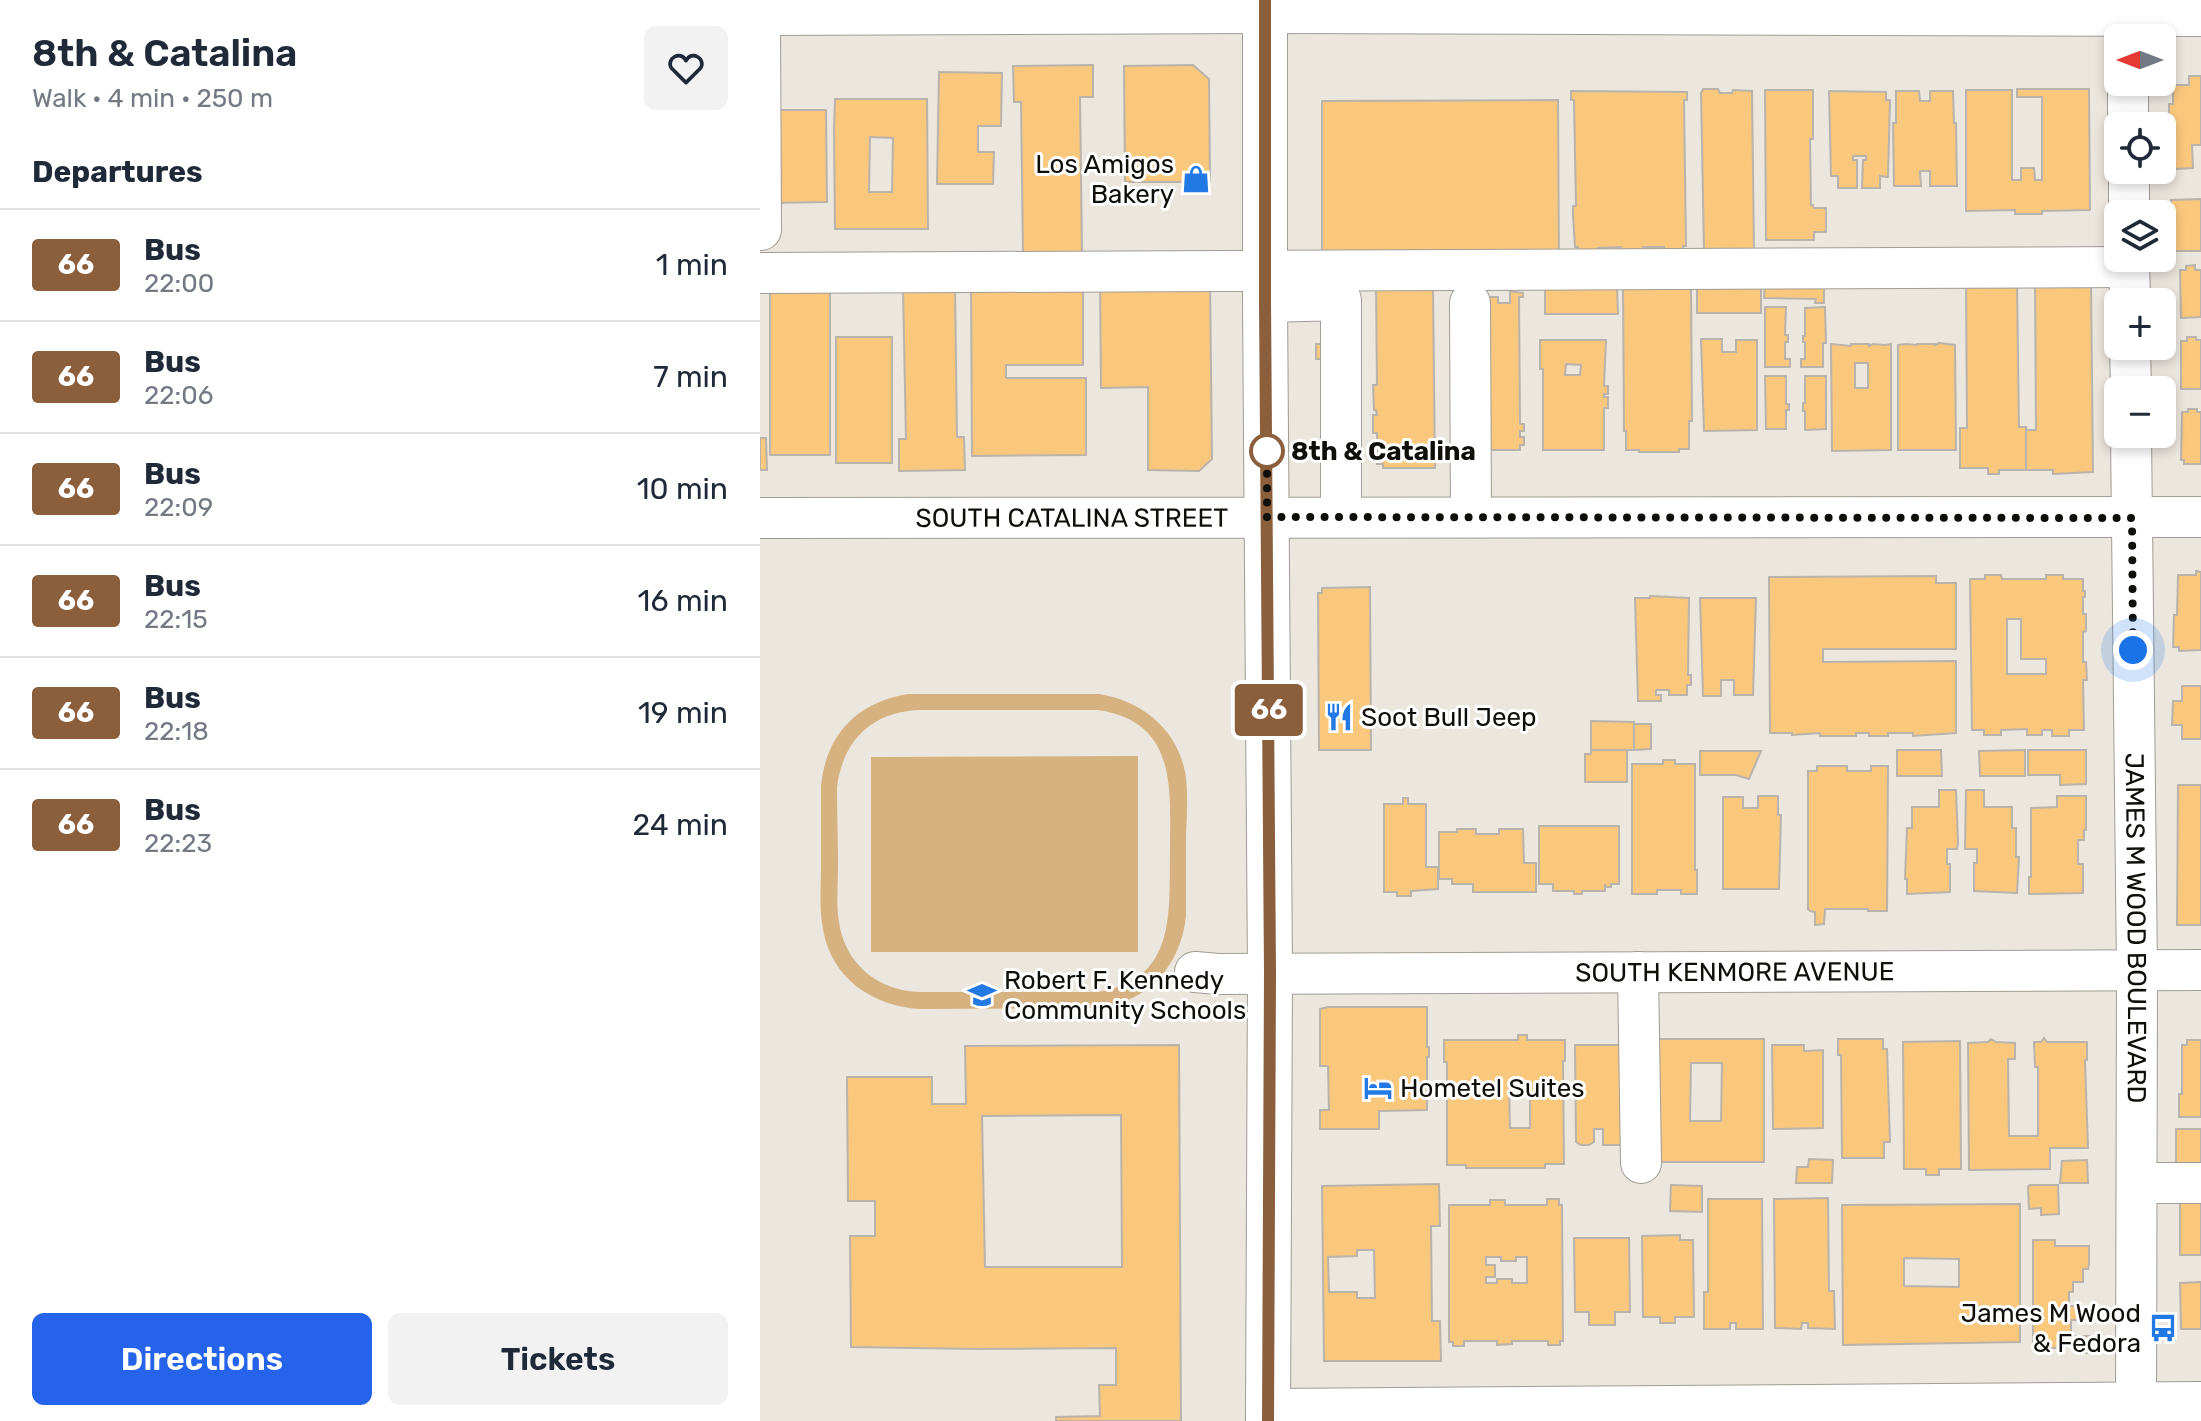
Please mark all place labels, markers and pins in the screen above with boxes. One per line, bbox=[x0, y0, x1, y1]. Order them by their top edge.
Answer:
place label: Los Amigos Bakery bbox=[1035, 149, 1174, 210]
shop icon: Los Amigos Bakery bbox=[1181, 164, 1211, 194]
marker: 8th & Catalina bbox=[1250, 434, 1284, 468]
place label: 8th & Catalina bbox=[1291, 436, 1476, 467]
restaurant icon: Soot Bull Jeep bbox=[1324, 702, 1354, 732]
place label: Soot Bull Jeep bbox=[1361, 702, 1537, 733]
place label: Robert F. Kennedy Community Schools bbox=[1004, 965, 1246, 1026]
school or university icon: Robert F. Kennedy Community Schools bbox=[967, 980, 997, 1010]
hotel icon: Hometel Suites bbox=[1363, 1073, 1393, 1103]
place label: Hometel Suites bbox=[1400, 1073, 1585, 1104]
place label: James M Wood & Fedora bbox=[1961, 1298, 2141, 1359]
bus stop icon: James M Wood & Fedora bbox=[2148, 1313, 2178, 1343]

